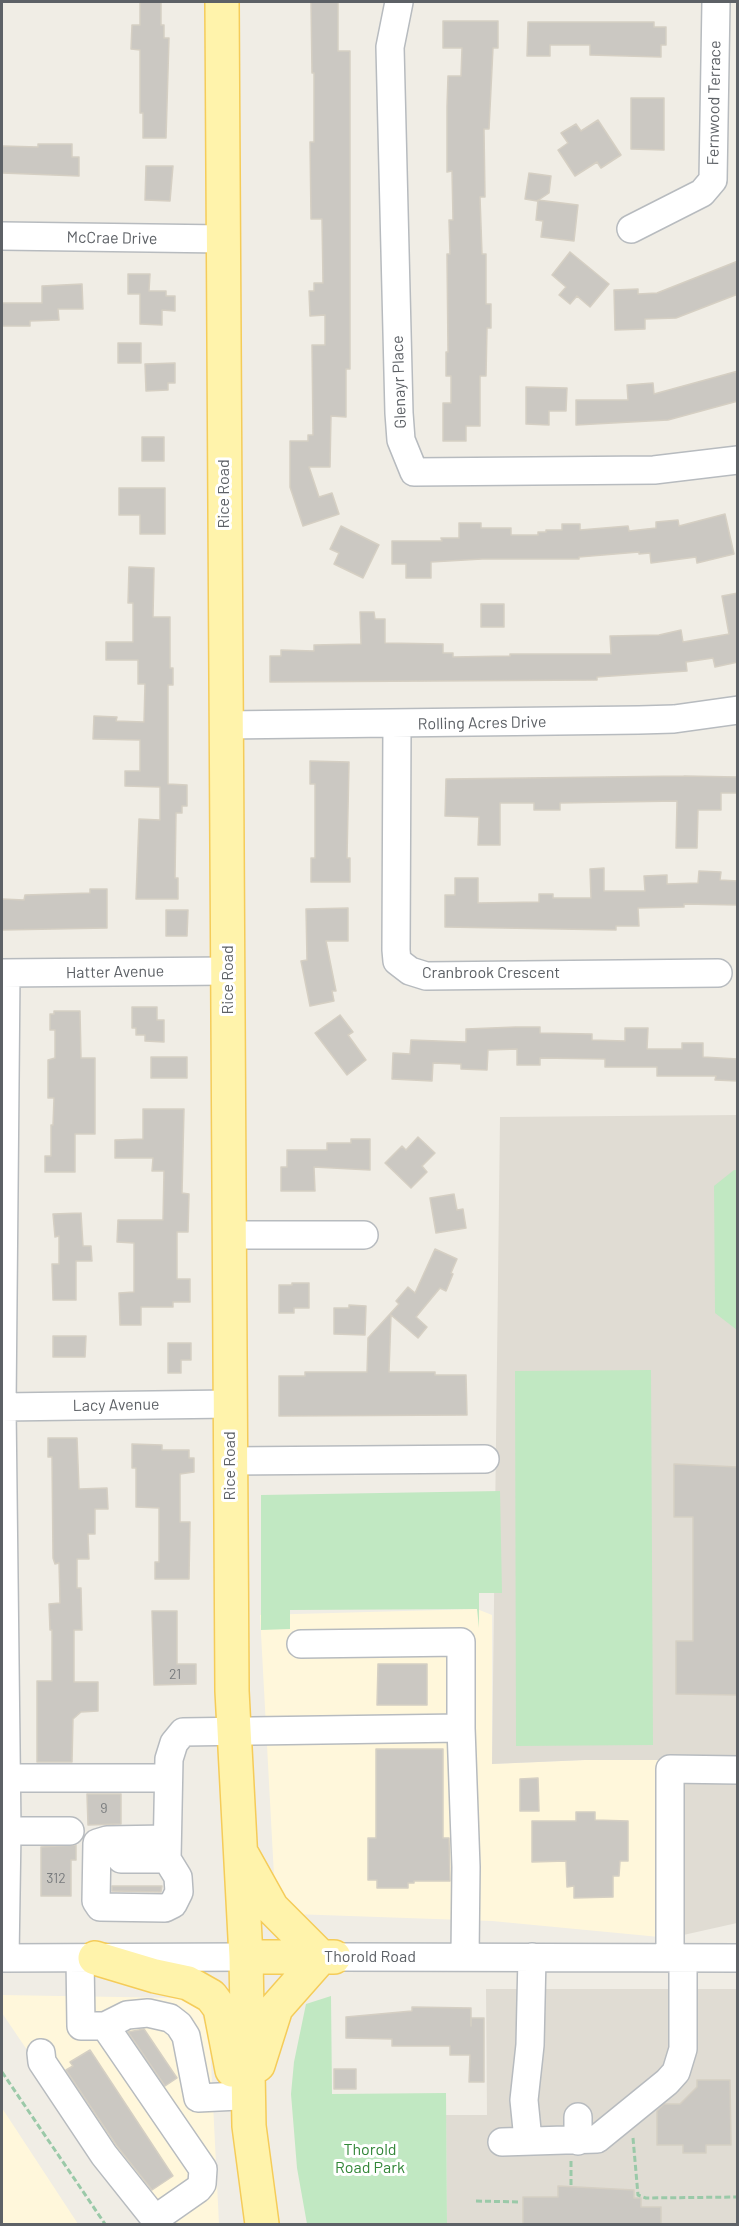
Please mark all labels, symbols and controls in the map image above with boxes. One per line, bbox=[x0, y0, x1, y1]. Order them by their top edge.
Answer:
street label: Fernwood Terrace bbox=[703, 40, 725, 166]
street label: McCrae Drive bbox=[66, 228, 158, 248]
street label: Glenayr Place bbox=[388, 335, 410, 429]
street label: Rice Road bbox=[214, 459, 234, 529]
street label: Rolling Acres Drive bbox=[417, 712, 547, 734]
street label: Rice Road bbox=[218, 945, 238, 1015]
street label: Hatter Avenue bbox=[66, 962, 164, 982]
street label: Cranbrook Crescent bbox=[422, 963, 560, 983]
street label: Lacy Avenue bbox=[72, 1395, 160, 1415]
street label: Rice Road bbox=[220, 1431, 240, 1501]
house number: 21 bbox=[169, 1666, 181, 1682]
house number: 9 bbox=[100, 1800, 108, 1816]
house number: 312 bbox=[46, 1870, 66, 1886]
street label: Thorold Road bbox=[324, 1947, 416, 1967]
park label: Thorold Road Park bbox=[335, 2140, 405, 2178]

